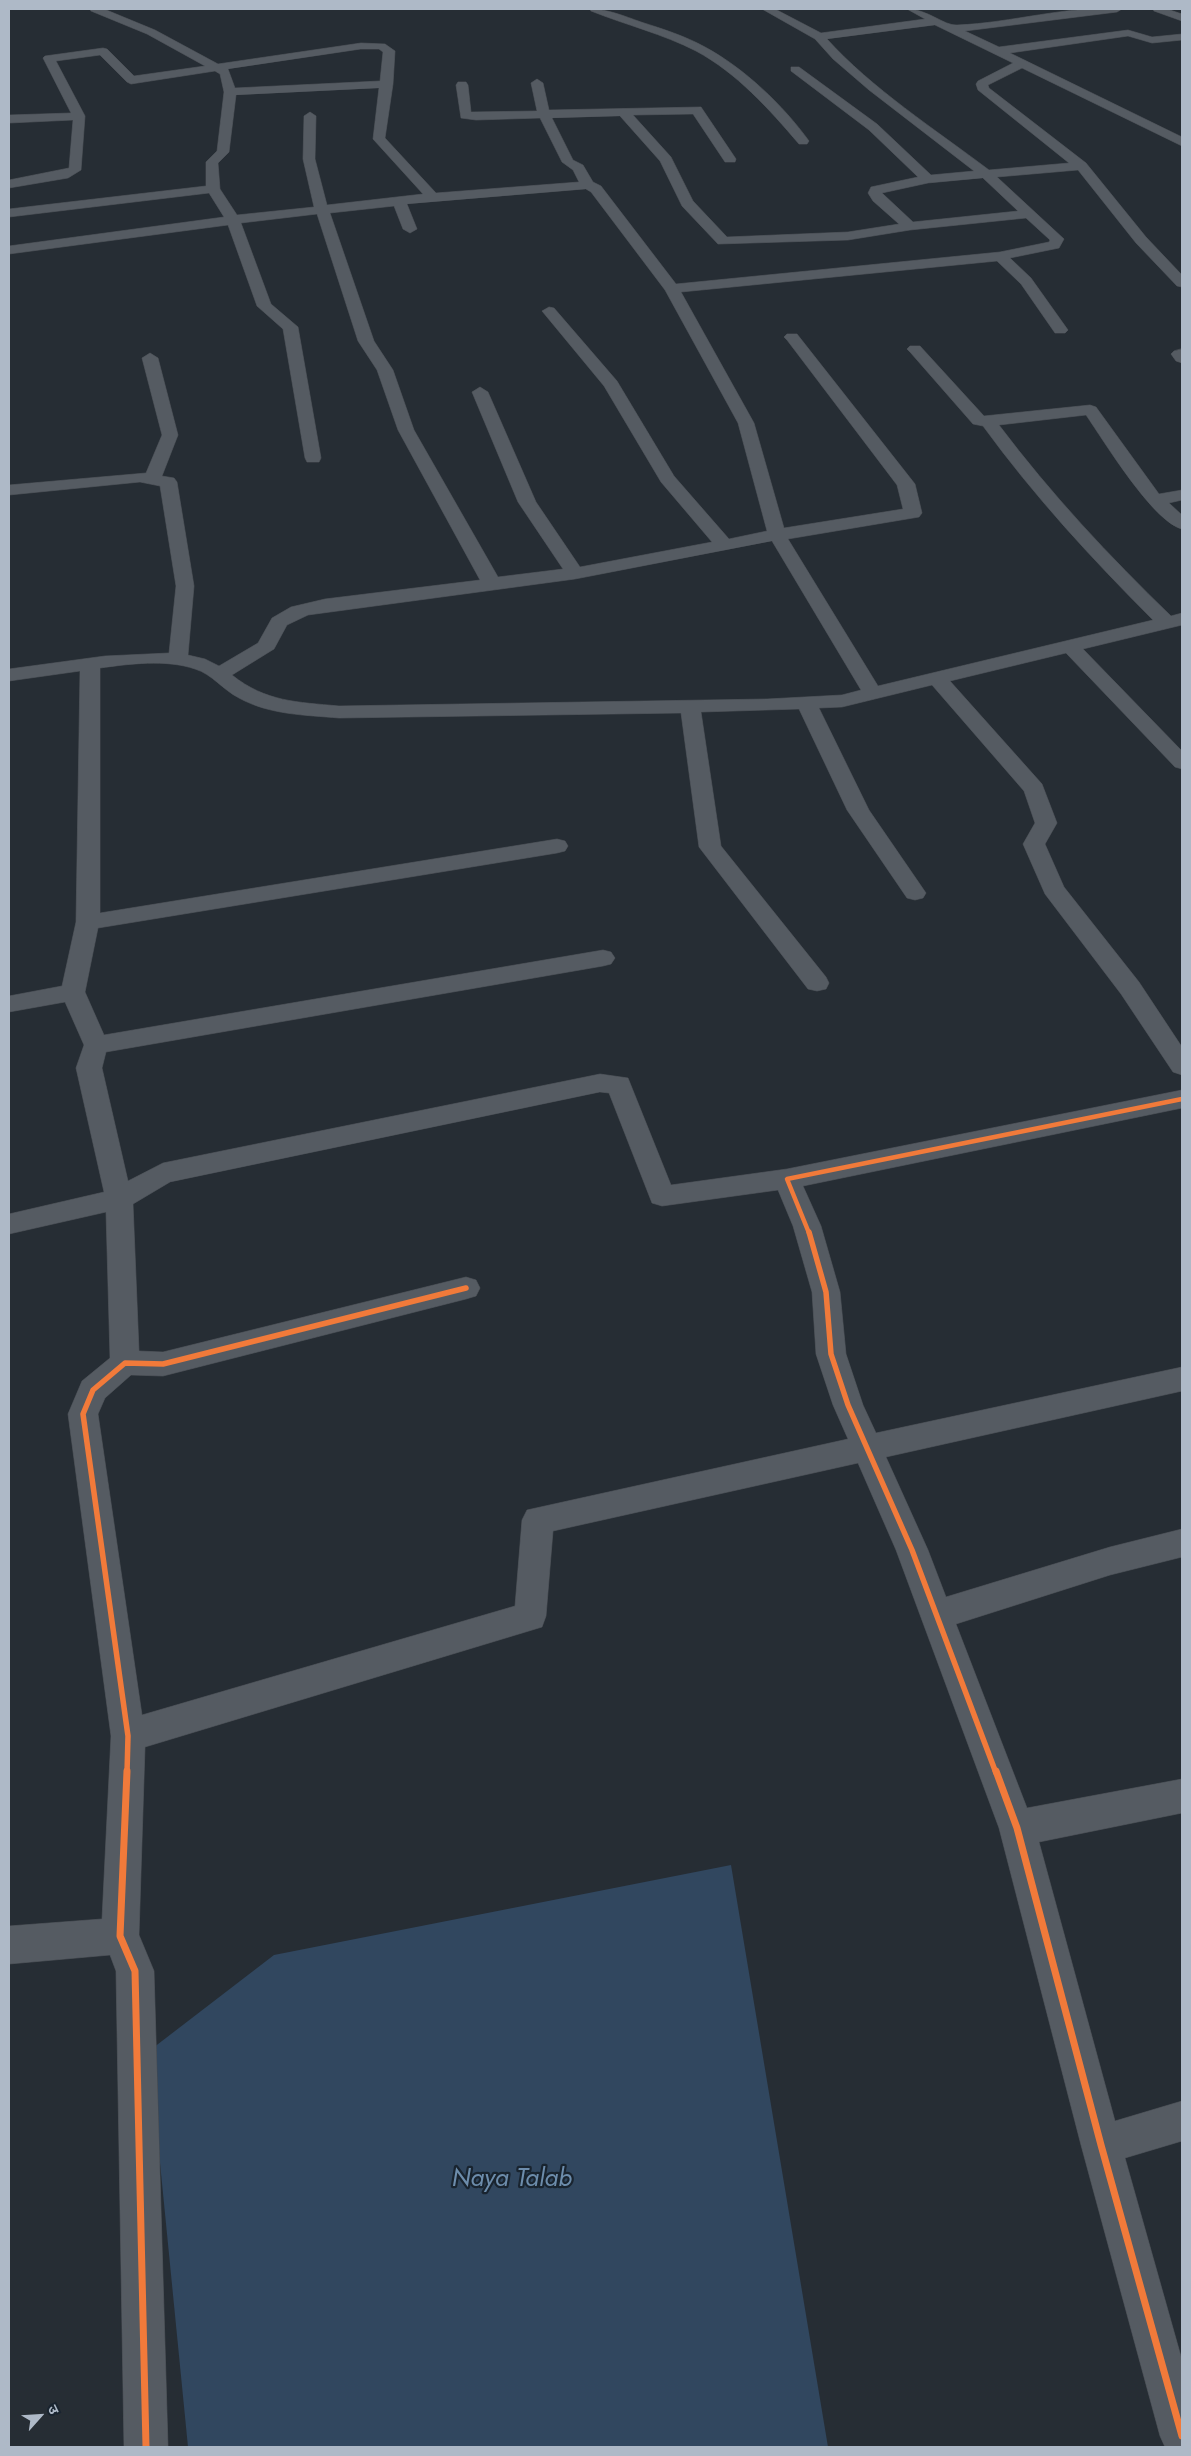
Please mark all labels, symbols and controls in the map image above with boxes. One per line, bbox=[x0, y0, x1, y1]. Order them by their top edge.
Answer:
water label: Naya Talab bbox=[452, 2165, 572, 2195]
north arrow bbox=[15, 2391, 65, 2441]
text: उ bbox=[43, 2401, 64, 2417]

